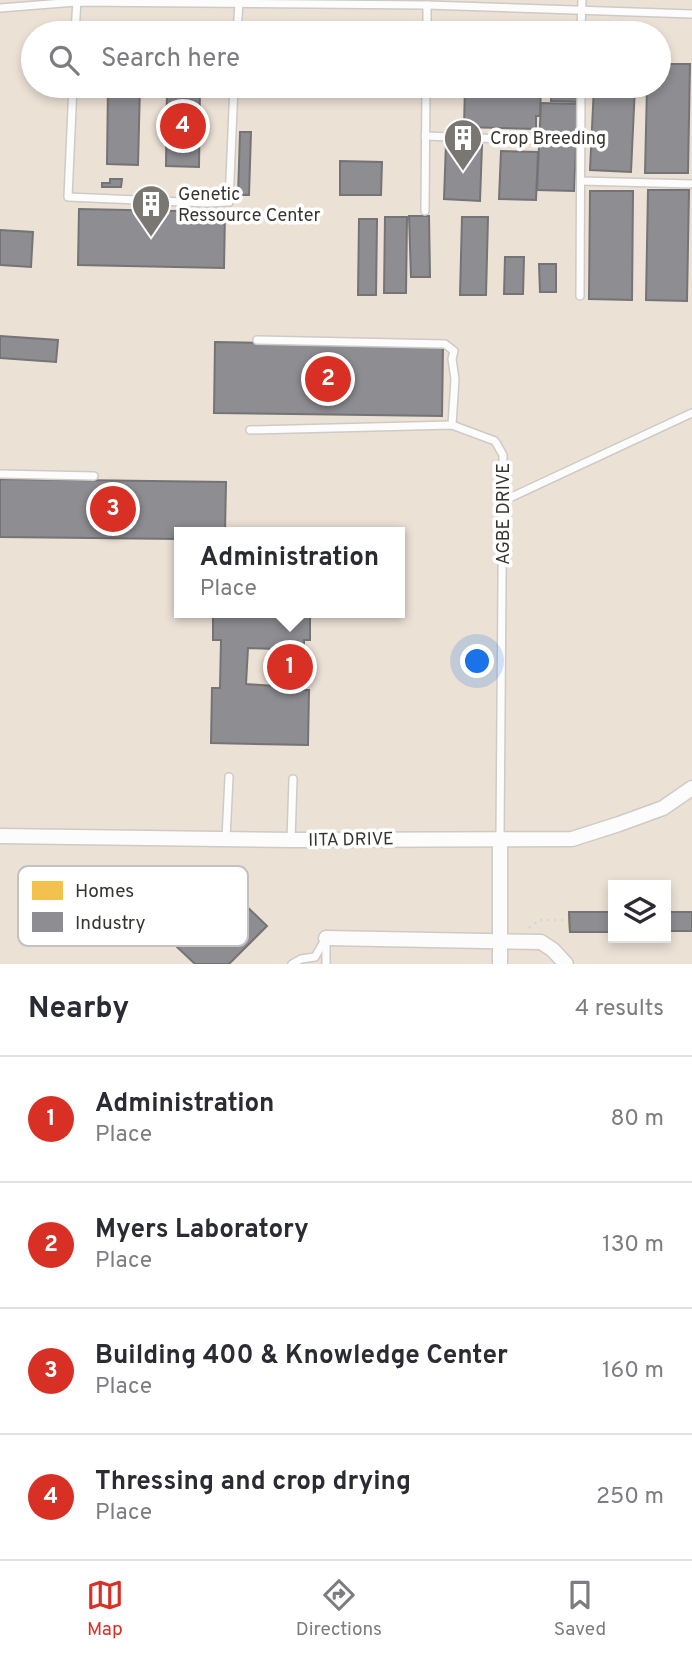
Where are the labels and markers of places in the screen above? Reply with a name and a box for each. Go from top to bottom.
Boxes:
pin: 4 [160,100,206,152]
building icon: Crop Breeding [442,117,484,172]
place label: Crop Breeding [490,128,606,151]
building icon: Genetic Ressource Center [130,183,172,238]
place label: Genetic Ressource Center [178,184,321,228]
pin: 2 [305,353,351,405]
pin: 3 [90,483,136,535]
pin: 1 [267,641,313,693]

